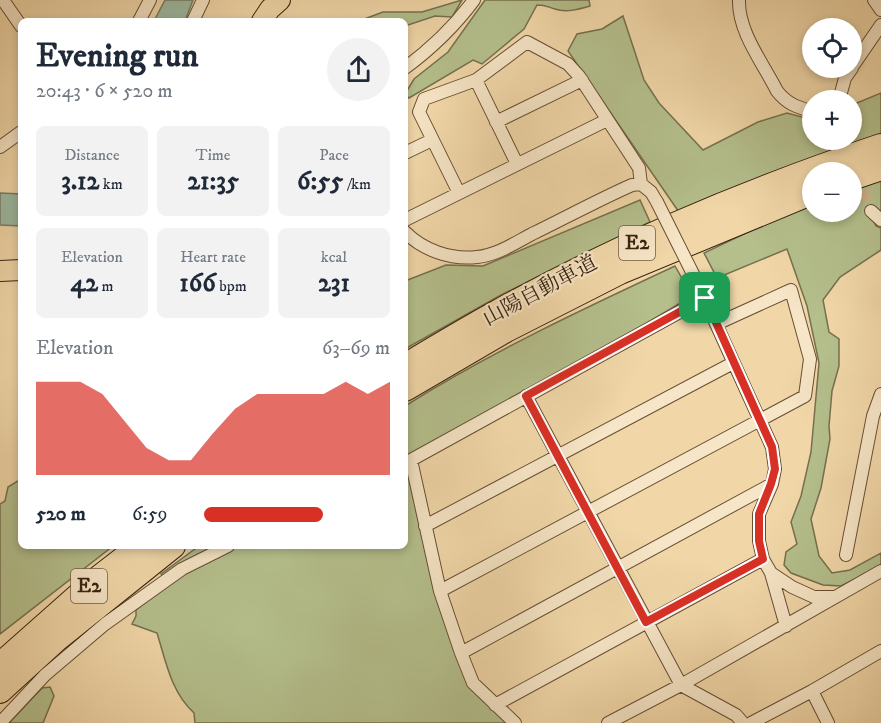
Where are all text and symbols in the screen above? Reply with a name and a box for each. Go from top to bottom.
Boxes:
map controls [802,18,862,222]
button: locate [802,18,862,78]
text: Evening run [36,36,198,77]
button: share [327,38,390,101]
text: 20:43 · 6 × 520 m [36,79,173,104]
button: + [802,90,862,150]
text: Distance [64,145,120,165]
text: Time [196,145,230,165]
text: Pace [319,145,349,165]
button: − [802,162,862,222]
text: 3.12 [61,165,99,198]
text: 21:35 [187,165,239,198]
text: 6:55 [297,165,343,198]
text: km [99,174,123,194]
text: /km [343,174,371,194]
road number: E2 [619,226,655,260]
text: Elevation [61,247,123,267]
text: Heart rate [180,247,246,267]
text: kcal [321,247,347,267]
street label: 山陽自動車道 [478,250,602,332]
text: 42 [70,267,98,300]
text: 166 [179,267,216,300]
text: 231 [318,267,350,300]
pin [679,272,730,323]
text: m [98,276,114,296]
text: bpm [216,276,247,296]
icon: arrive [688,281,721,314]
text: Elevation [36,336,113,361]
text: 63–69 m [322,336,390,361]
text: 520 m [36,502,86,527]
text: 6:59 [132,502,168,527]
road number: E2 [71,569,107,603]

